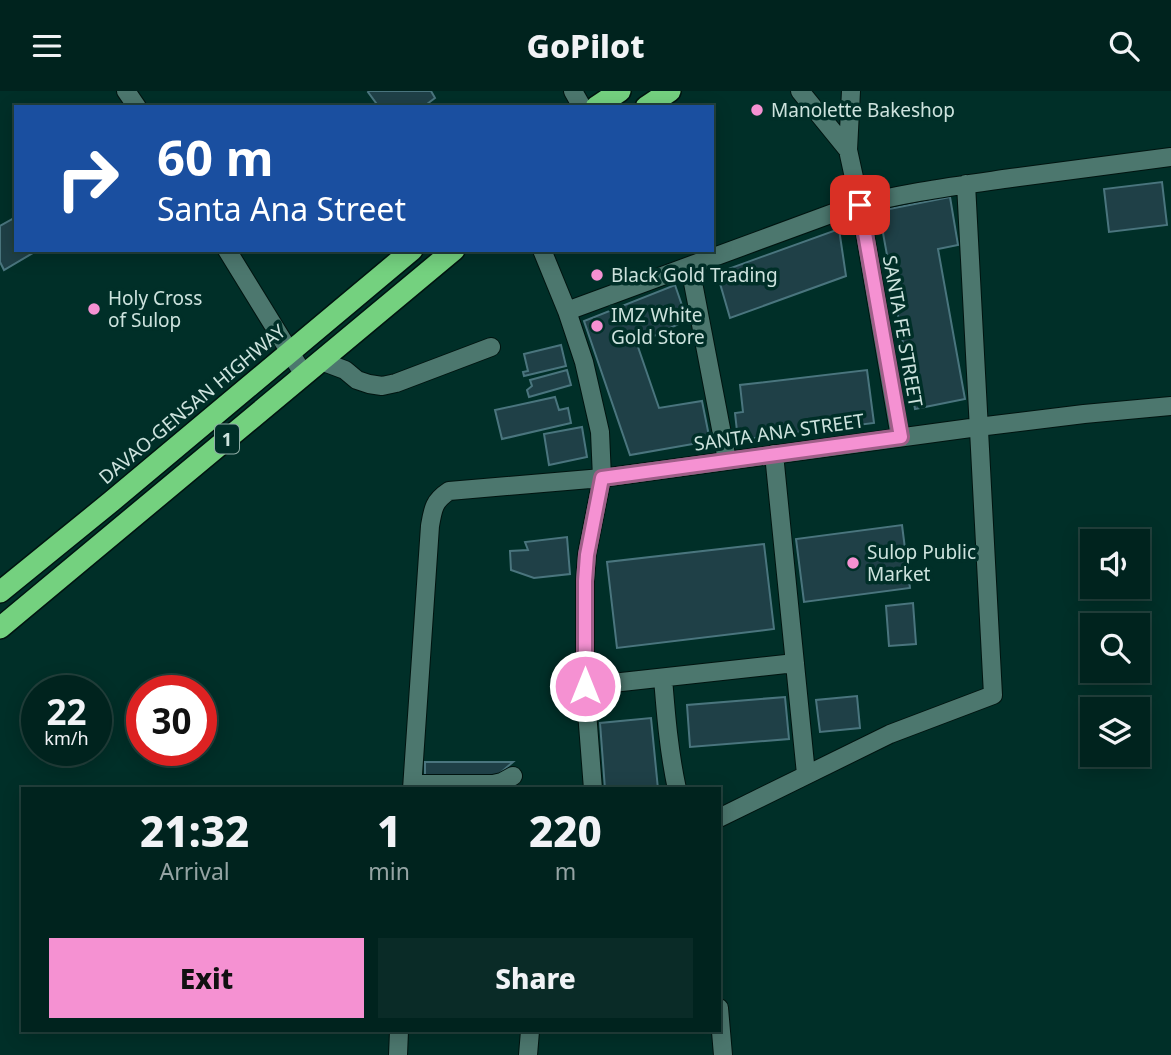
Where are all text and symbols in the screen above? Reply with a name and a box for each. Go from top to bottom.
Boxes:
text: GoPilot [527,24,644,67]
icon: menu [28,27,66,65]
icon: search [1105,27,1143,65]
place label: Manolette Bakeshop [771,97,955,123]
marker: Manolette Bakeshop [749,102,765,118]
text: 60 m [157,124,274,190]
icon: right [42,133,133,224]
pin [830,175,890,235]
icon: arrive [841,186,879,224]
text: Santa Ana Street [157,187,406,230]
street label: SANTA FE STREET [877,253,929,409]
place label: Black Gold Trading [611,262,778,288]
marker: Black Gold Trading [589,267,605,283]
place label: Holy Cross of Sulop [108,285,202,333]
marker: Holy Cross of Sulop [86,301,102,317]
place label: IMZ White Gold Store [611,302,705,350]
street label: DAVAO-GENSAN HIGHWAY [93,318,291,490]
marker: IMZ White Gold Store [589,318,605,334]
street label: SANTA ANA STREET [692,407,866,457]
road number: 1 [215,425,239,453]
map controls [1080,529,1150,767]
button: sound [1080,529,1150,599]
place label: Sulop Public Market [867,539,976,587]
marker: Sulop Public Market [845,555,861,571]
button: search [1080,613,1150,683]
position arrow [548,649,622,723]
speed limit sign: 30 [126,675,217,766]
text: 22 [46,688,87,735]
button: layers [1080,697,1150,767]
text: km/h [44,726,89,750]
text: 21:32 [140,802,249,859]
text: 1 [377,802,401,859]
text: 220 [529,802,602,859]
text: Arrival [160,855,230,887]
text: min [368,855,410,887]
text: m [555,855,576,887]
button: Exit [49,938,364,1018]
button: Share [378,938,693,1018]

